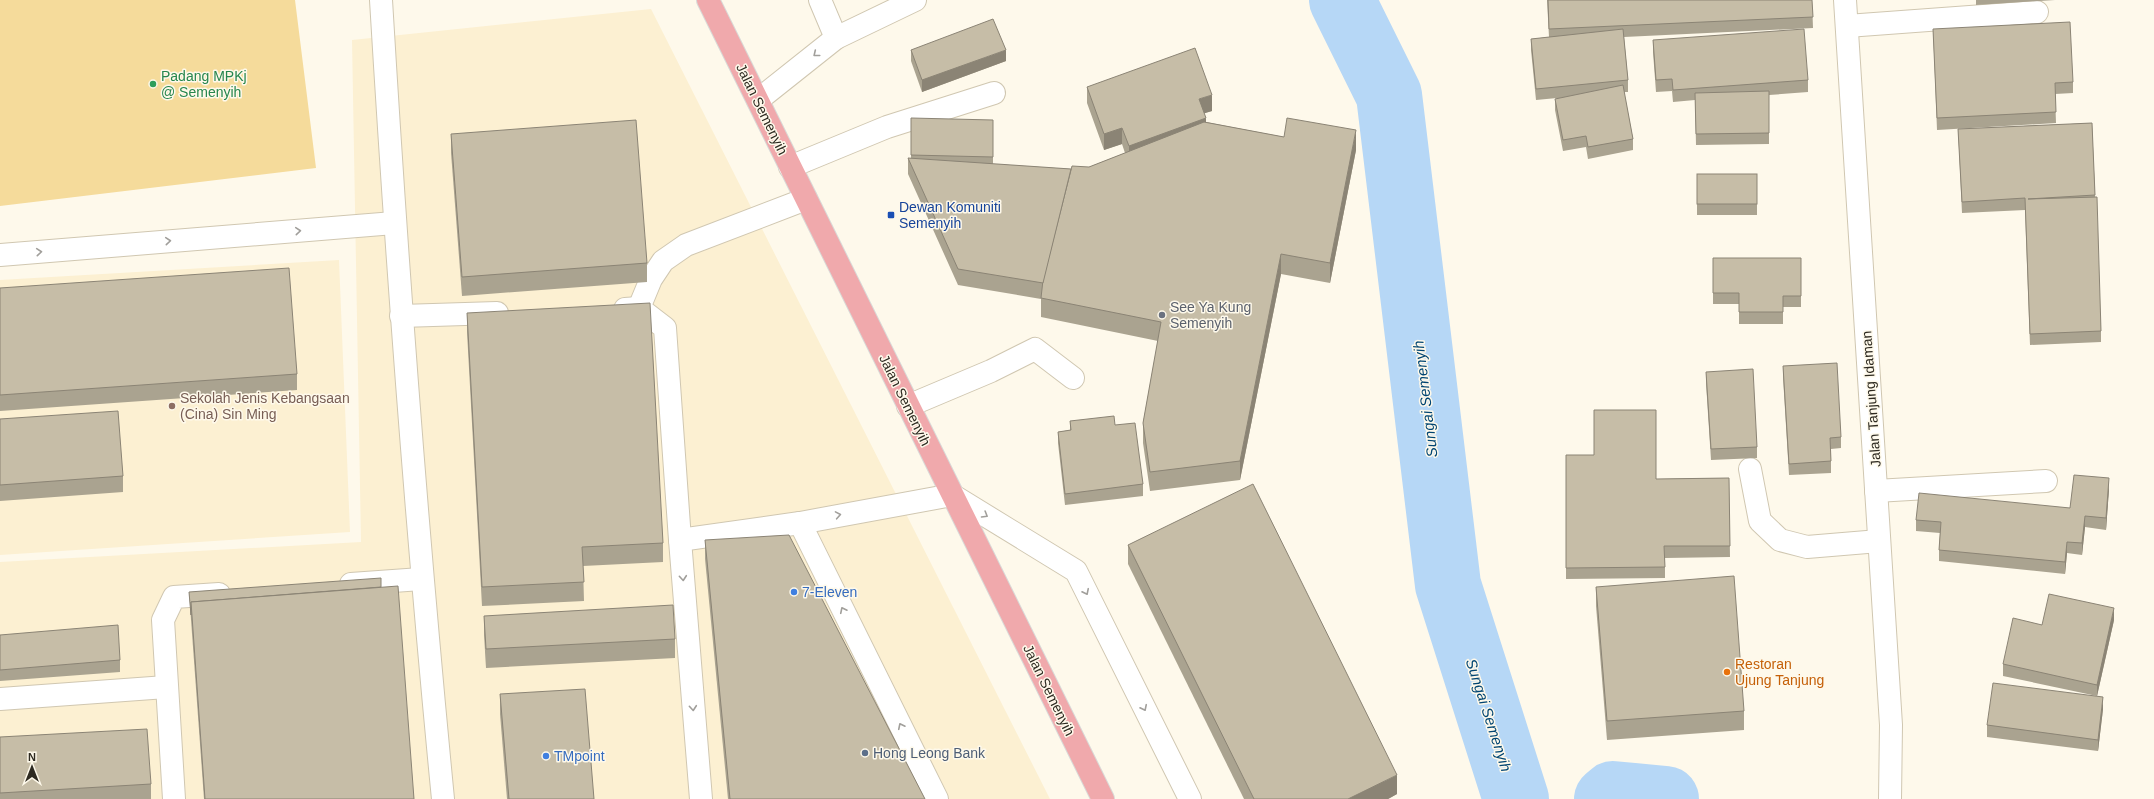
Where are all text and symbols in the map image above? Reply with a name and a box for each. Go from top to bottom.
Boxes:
one-way arrow [813,49,820,56]
street label: Jalan Semenyih [733,61,791,157]
place label: Padang MPKj @ Semenyih [161,68,247,100]
marker: Padang MPKj @ Semenyih [148,79,158,89]
place label: Dewan Komuniti Semenyih [899,199,1001,231]
marker: Dewan Komuniti Semenyih [886,210,896,220]
one-way arrow [295,226,301,235]
one-way arrow [165,237,171,246]
one-way arrow [36,247,42,256]
place label: See Ya Kung Semenyih [1170,299,1251,331]
marker: See Ya Kung Semenyih [1157,310,1167,320]
street label: Jalan Tanjung Idaman [1858,330,1884,468]
water label: Sungai Semenyih [1409,340,1441,458]
street label: Jalan Semenyih [876,352,934,448]
place label: Sekolah Jenis Kebangsaan (Cina) Sin Ming [180,390,350,422]
marker: Sekolah Jenis Kebangsaan (Cina) Sin Ming [167,401,177,411]
one-way arrow [981,510,988,518]
one-way arrow [835,512,842,520]
one-way arrow [678,575,687,581]
place label: 7-Eleven [802,584,857,600]
marker: 7-Eleven [789,587,799,597]
one-way arrow [1081,587,1089,595]
one-way arrow [840,607,848,614]
street label: Jalan Semenyih [1020,642,1078,738]
water label: Sungai Semenyih [1463,656,1515,774]
place label: Restoran Ujung Tanjung [1735,656,1824,688]
marker: Restoran Ujung Tanjung [1722,667,1732,677]
one-way arrow [1139,704,1147,711]
one-way arrow [689,705,698,711]
one-way arrow [898,723,906,731]
place label: Hong Leong Bank [873,745,986,761]
north arrow [12,747,52,787]
place label: TMpoint [554,748,605,764]
marker: Hong Leong Bank [860,748,870,758]
text: N [28,751,36,763]
marker: TMpoint [541,751,551,761]

